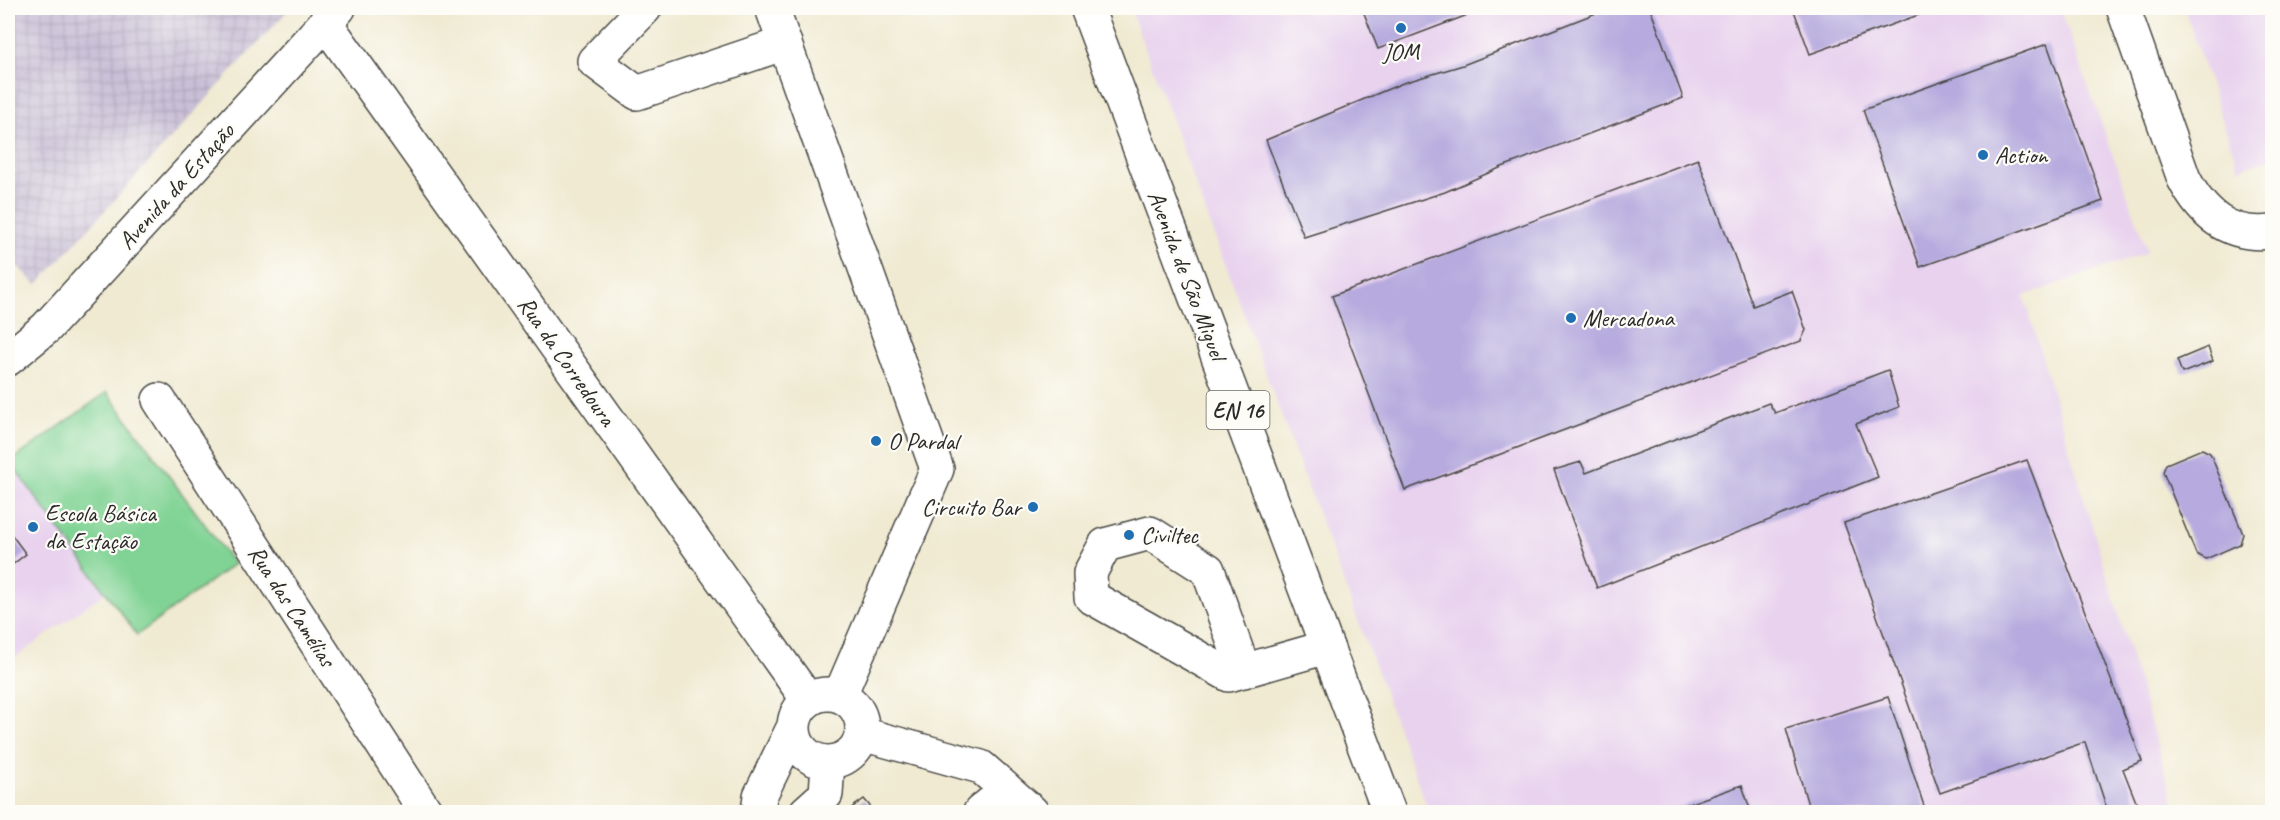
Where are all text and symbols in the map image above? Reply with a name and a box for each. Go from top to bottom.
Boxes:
marker: JOM [1394,21,1408,35]
place label: JOM [1382,37,1421,67]
street label: Avenida da Estação [111,115,242,255]
place label: Action [1995,140,2048,170]
marker: Action [1976,148,1990,162]
street label: Avenida de São Miguel [1141,186,1234,367]
street label: Rua da Corredoura [511,290,624,433]
place label: Mercadona [1583,303,1675,333]
marker: Mercadona [1564,311,1578,325]
road number: EN 16 [1206,391,1270,429]
place label: O Pardal [888,426,962,456]
marker: O Pardal [869,434,883,448]
place label: Circuito Bar [922,492,1023,522]
place label: Escola Básica da Estação [45,498,157,556]
marker: Circuito Bar [1026,500,1040,514]
marker: Escola Básica da Estação [26,520,40,534]
place label: Civiltec [1141,520,1199,550]
marker: Civiltec [1122,528,1136,542]
street label: Rua das Camélias [242,539,343,674]

